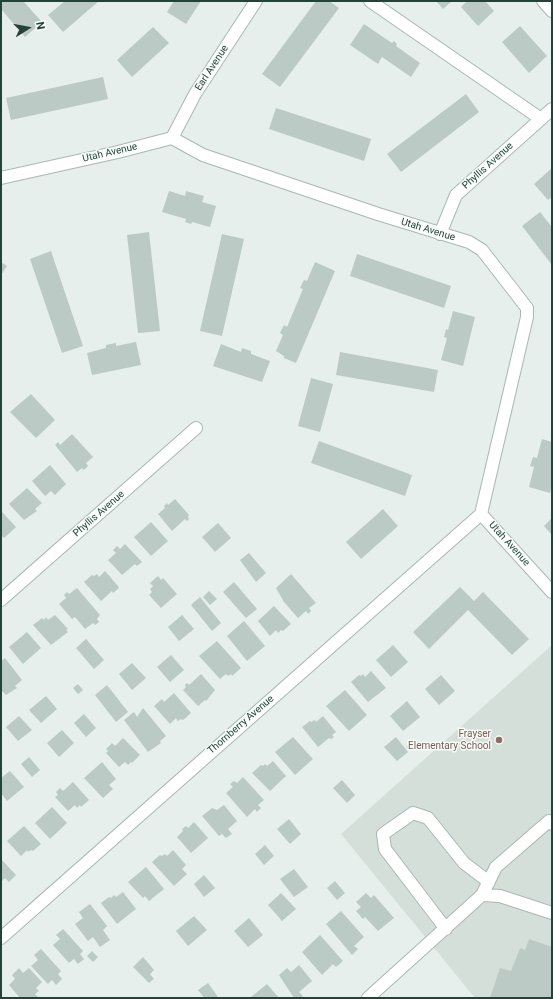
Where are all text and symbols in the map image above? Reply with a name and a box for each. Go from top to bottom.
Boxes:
north arrow [8,8,48,48]
text: N [33,21,47,31]
street label: Earl Avenue [193,43,231,93]
street label: Phyllis Avenue [460,140,516,192]
street label: Utah Avenue [81,141,139,165]
street label: Utah Avenue [400,216,456,244]
street label: Phyllis Avenue [71,488,127,540]
street label: Utah Avenue [486,519,532,569]
street label: Thornberry Avenue [205,693,277,757]
place label: Frayser Elementary School [408,728,491,752]
marker: Frayser Elementary School [494,735,504,745]

